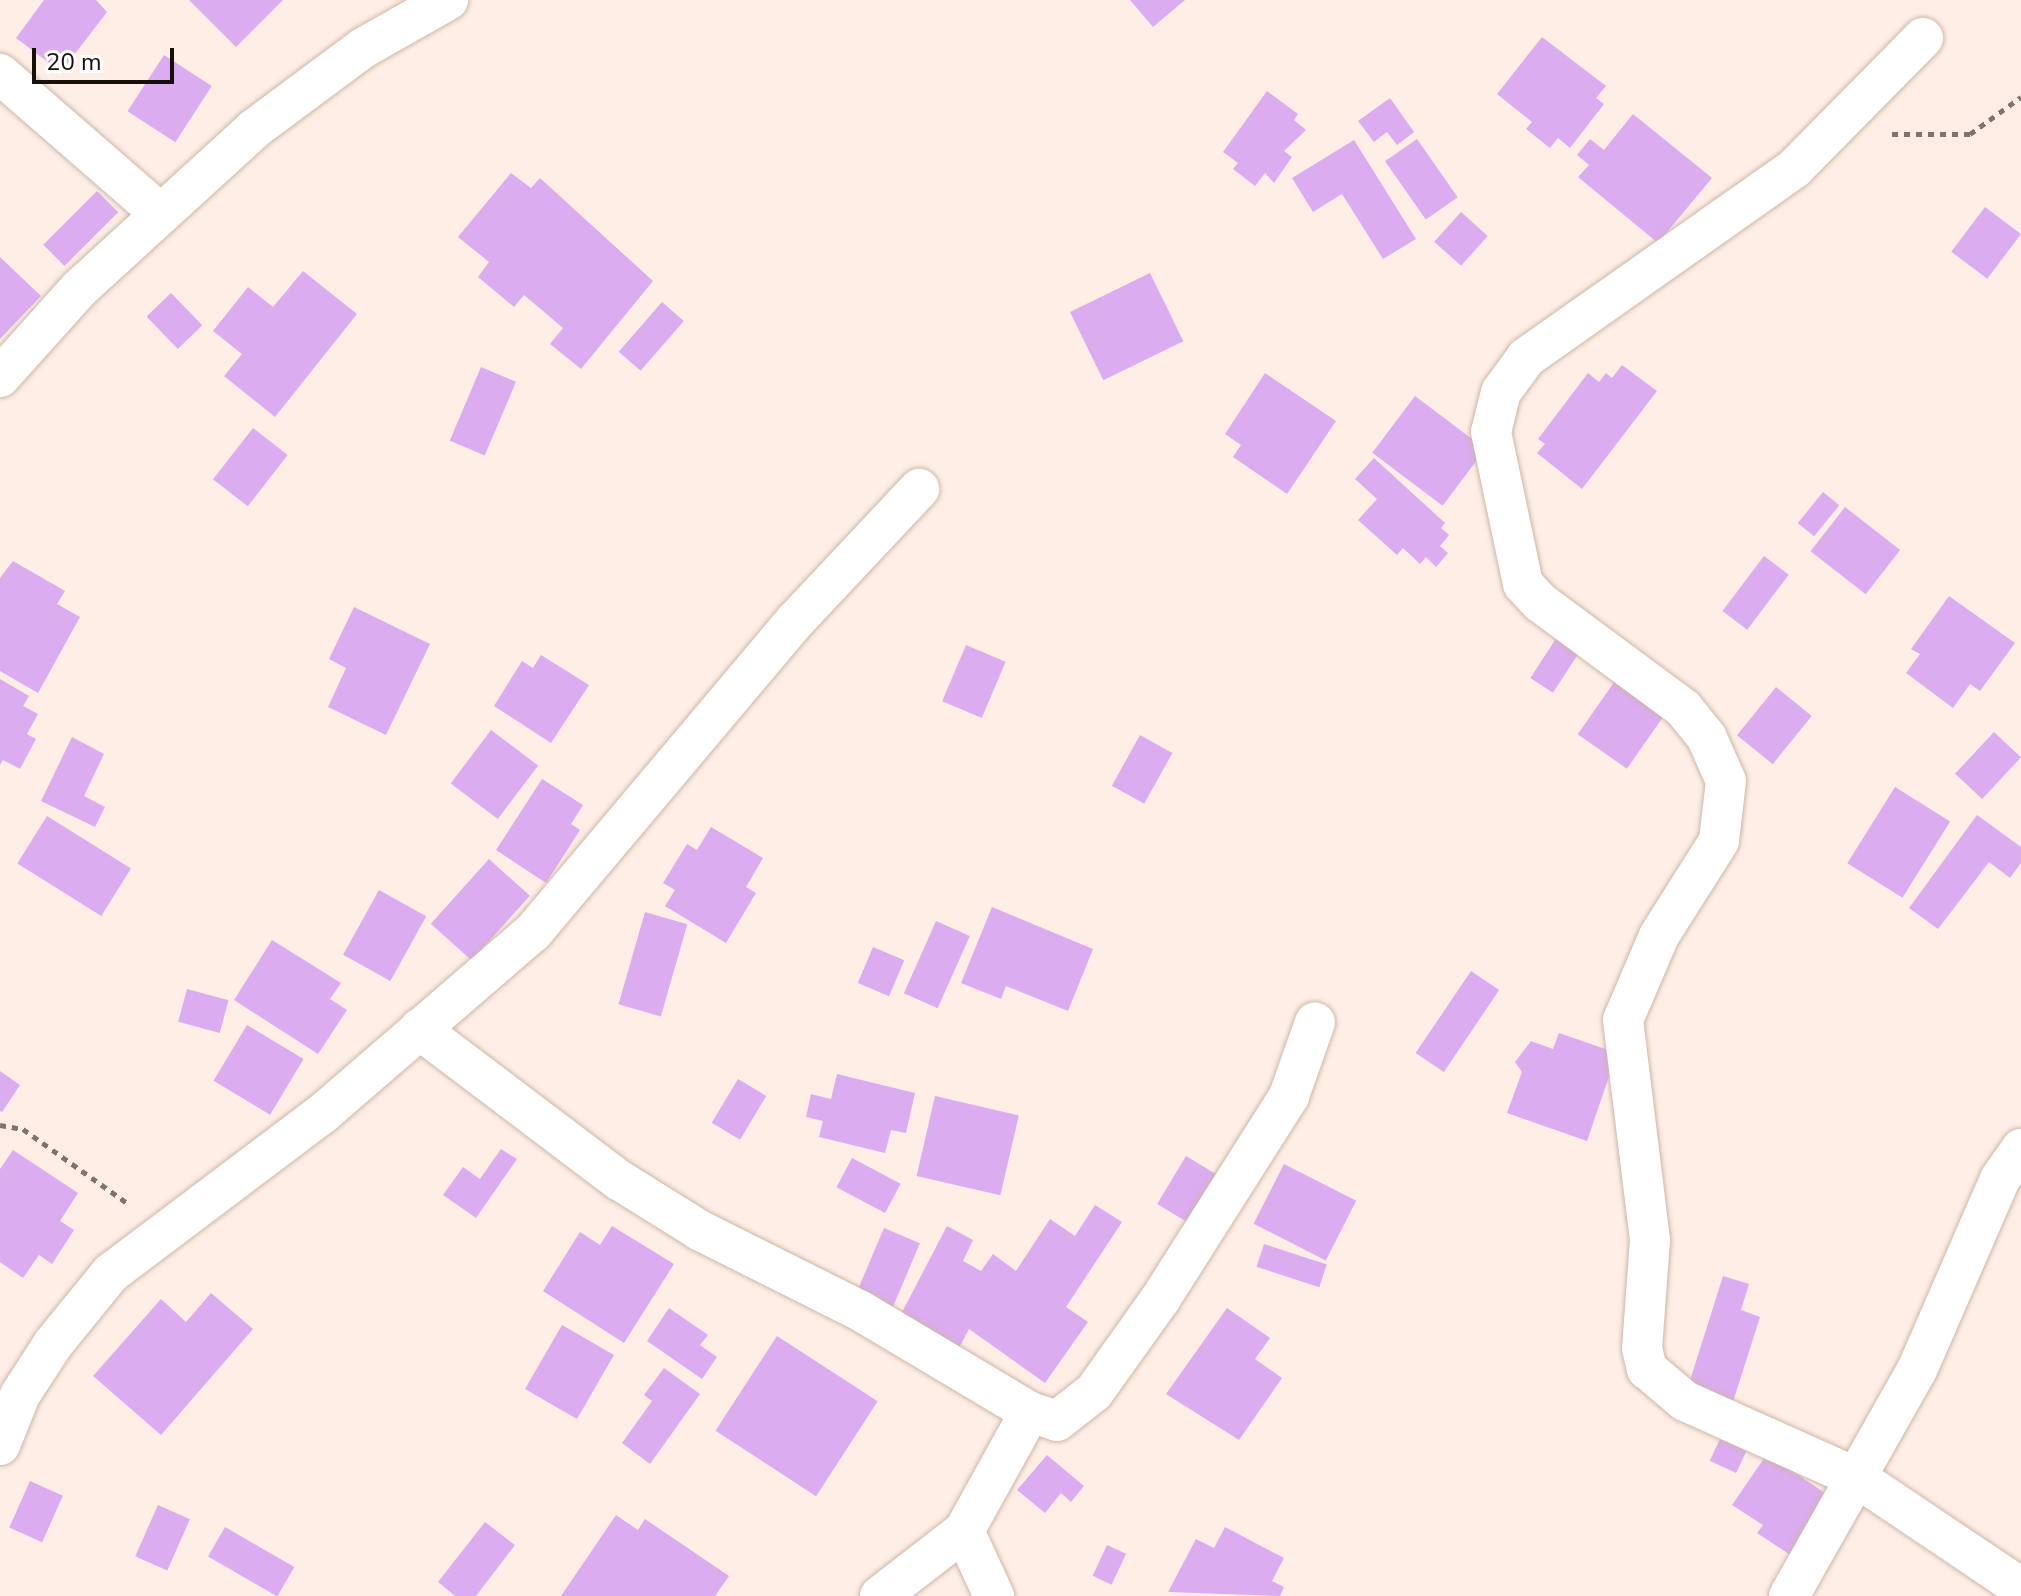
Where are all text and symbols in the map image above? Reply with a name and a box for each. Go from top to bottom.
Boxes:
scale bar [36,32,178,82]
text: 20 m [46,46,102,78]

